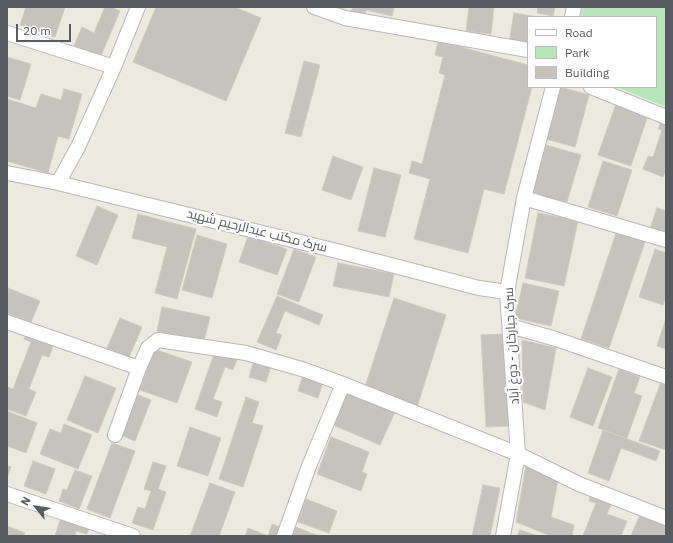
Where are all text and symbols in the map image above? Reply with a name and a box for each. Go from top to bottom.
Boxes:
scale bar [18,16,73,42]
legend [527,16,657,88]
text: 20 m [23,23,51,38]
text: Road [565,25,593,40]
text: Park [565,45,589,60]
text: Building [565,65,609,80]
street label: سرک مکتب عبدالرحیم شهید [185,206,329,256]
street label: سرک جبارخان - دوغ آباد [501,287,523,405]
north arrow [16,487,56,527]
text: N [18,494,34,508]

